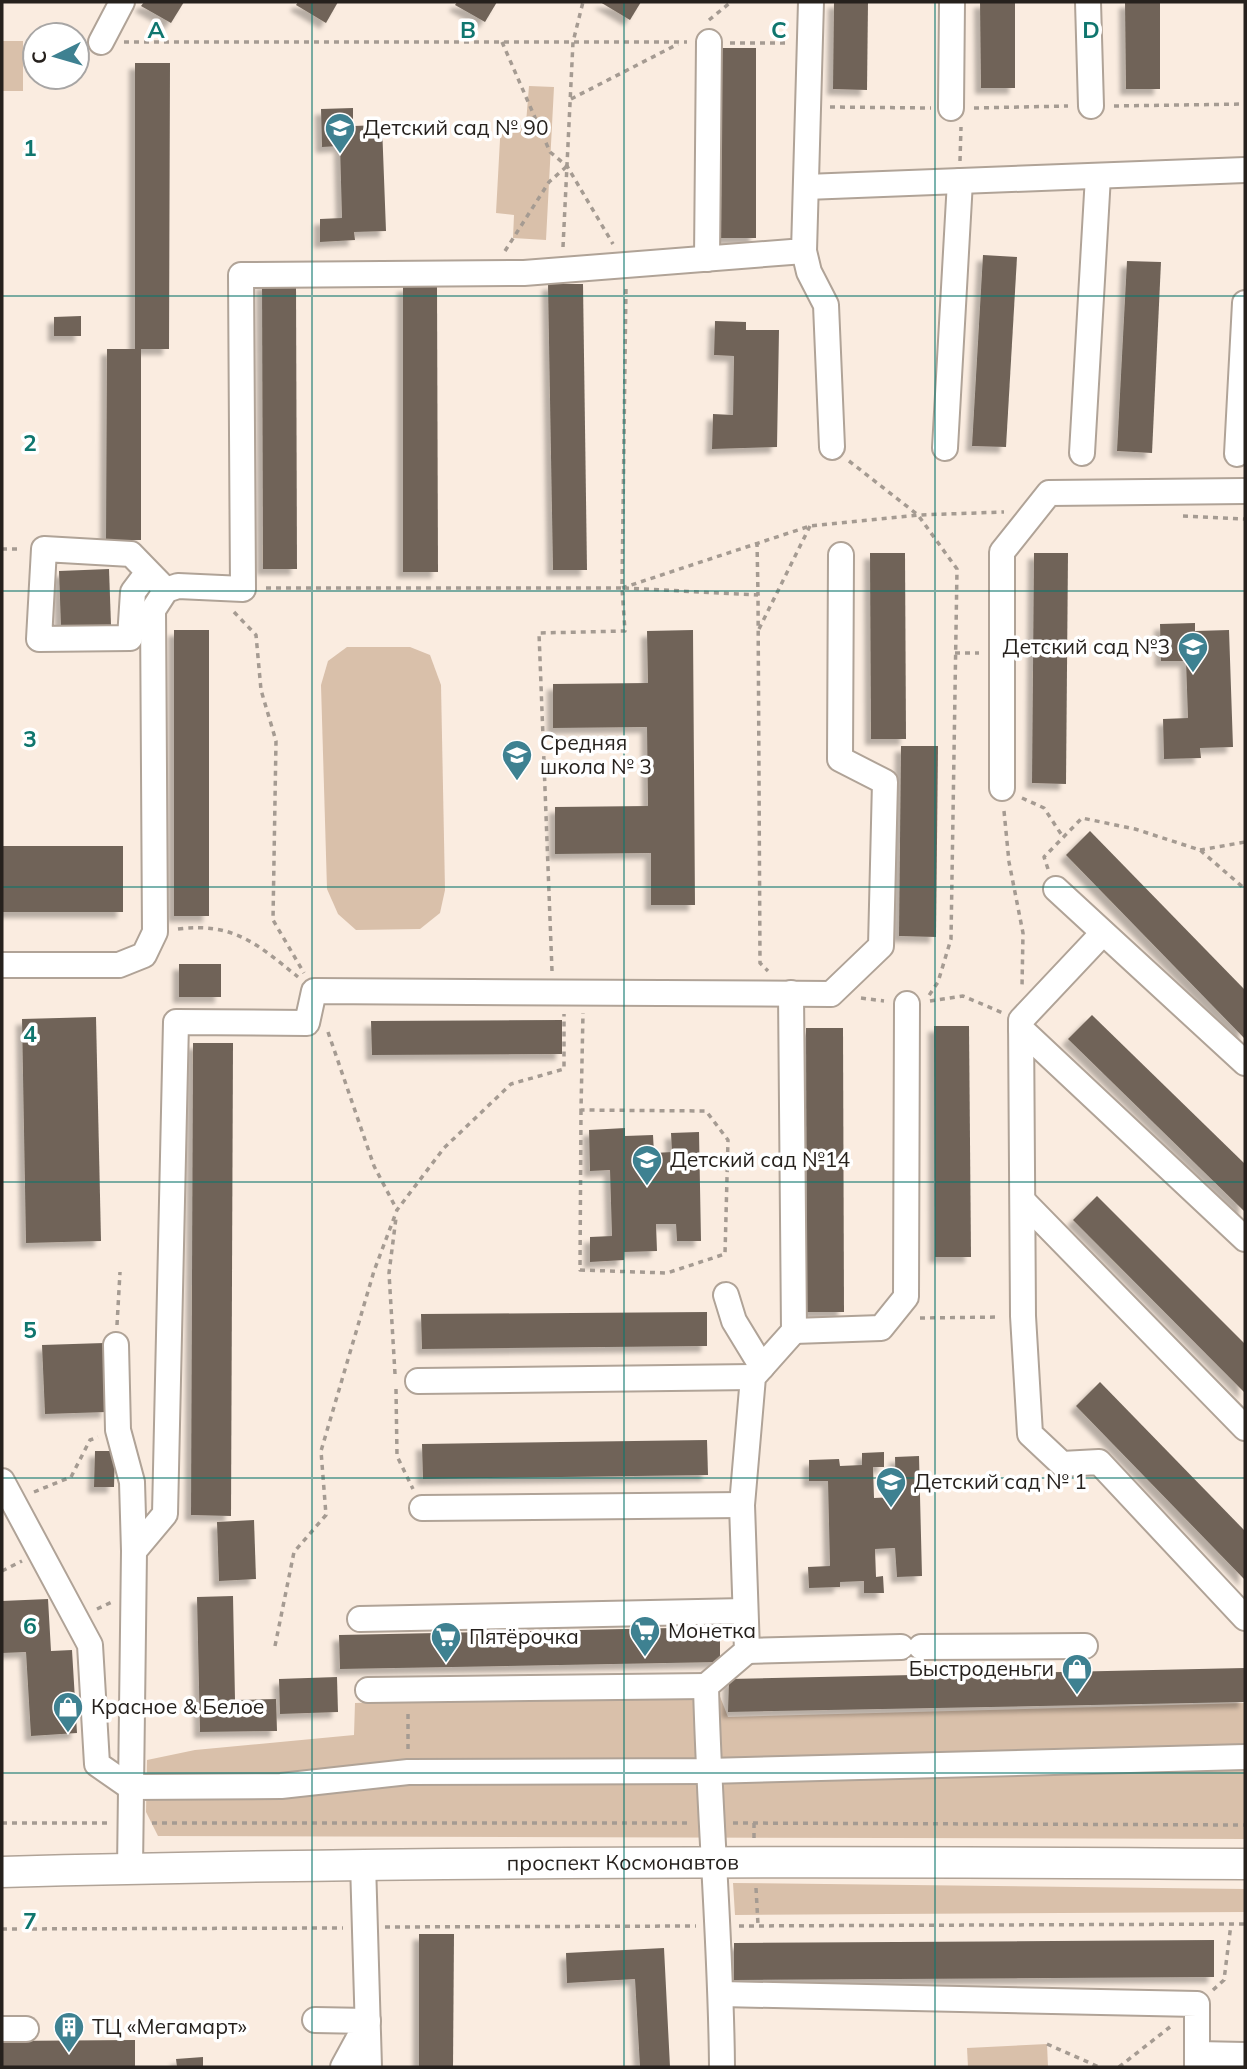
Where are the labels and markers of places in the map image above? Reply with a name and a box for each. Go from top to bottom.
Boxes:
school or university icon: Детский сад № 90 [323,111,357,155]
place label: Детский сад № 90 [363,114,549,140]
school or university icon: Детский сад №3 [1176,630,1210,674]
place label: Детский сад №3 [1003,633,1170,659]
place label: Средняя школа № 3 [540,729,652,779]
school or university icon: Средняя школа № 3 [500,738,534,782]
school or university icon: Детский сад №14 [630,1143,664,1187]
place label: Детский сад №14 [670,1146,850,1172]
school or university icon: Детский сад № 1 [874,1465,908,1509]
place label: Детский сад № 1 [914,1468,1087,1494]
supermarket icon: Монетка [628,1614,662,1658]
place label: Монетка [668,1617,756,1643]
supermarket icon: Пятёрочка [429,1620,463,1664]
place label: Пятёрочка [469,1623,579,1649]
shop icon: Быстроденьги [1060,1652,1094,1696]
place label: Быстроденьги [909,1655,1054,1681]
shop icon: Красное & Белое [51,1690,85,1734]
place label: Красное & Белое [91,1693,264,1719]
building icon: ТЦ «Мегамарт» [52,2010,86,2054]
place label: ТЦ «Мегамарт» [92,2013,247,2039]

